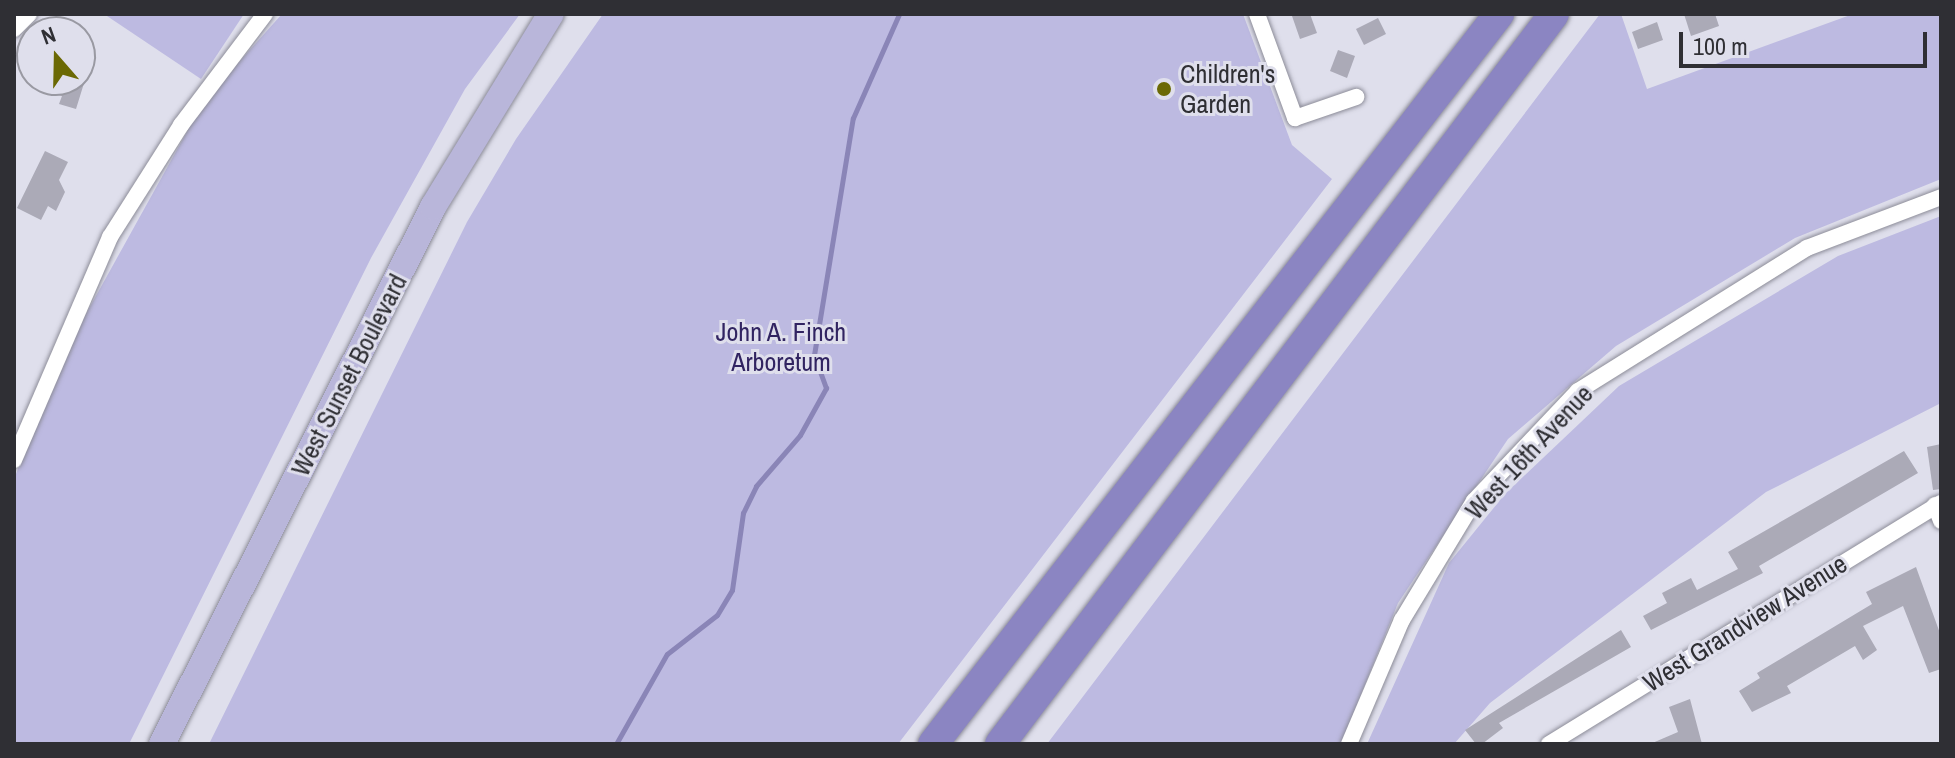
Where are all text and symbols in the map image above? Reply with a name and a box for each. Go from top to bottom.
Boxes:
north arrow [16,16,96,96]
scale bar [1683,16,1931,66]
text: N [37,19,60,52]
text: 100 m [1693,30,1748,62]
place label: Children's Garden [1180,58,1275,120]
marker: Children's Garden [1155,80,1173,98]
street label: West Sunset Boulevard [285,269,413,481]
park label: John A. Finch Arboretum [715,316,847,378]
street label: West 16th Avenue [1458,378,1600,526]
street label: West Grandview Avenue [1637,547,1853,699]

